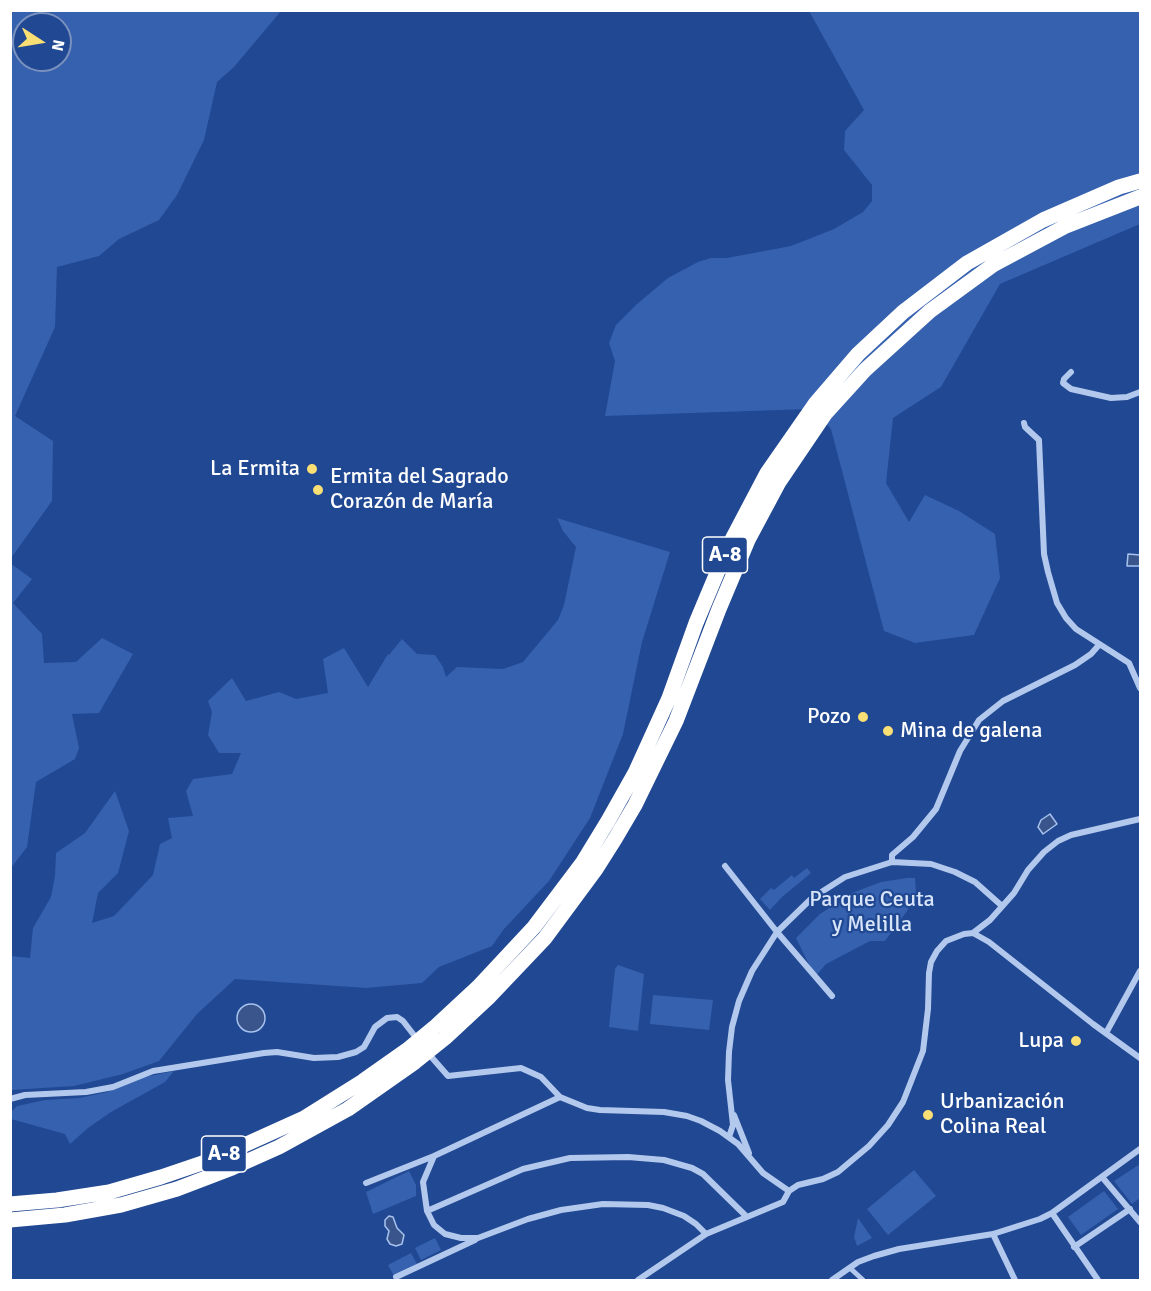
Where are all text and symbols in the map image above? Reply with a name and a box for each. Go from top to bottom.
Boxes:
north arrow [12,12,72,72]
text: N [47,38,69,53]
place label: La Ermita [210,456,300,482]
marker: La Ermita [305,462,319,476]
place label: Ermita del Sagrado Corazón de María [330,464,509,516]
marker: Ermita del Sagrado Corazón de María [311,483,325,497]
road number: A-8 [702,537,748,573]
place label: Pozo [807,704,851,730]
marker: Pozo [856,710,870,724]
place label: Mina de galena [900,718,1042,744]
marker: Mina de galena [881,724,895,738]
park label: Parque Ceuta y Melilla [809,887,935,938]
place label: Lupa [1018,1028,1064,1054]
marker: Lupa [1069,1034,1083,1048]
place label: Urbanización Colina Real [940,1089,1064,1140]
marker: Urbanización Colina Real [921,1108,935,1122]
road number: A-8 [202,1136,246,1172]

